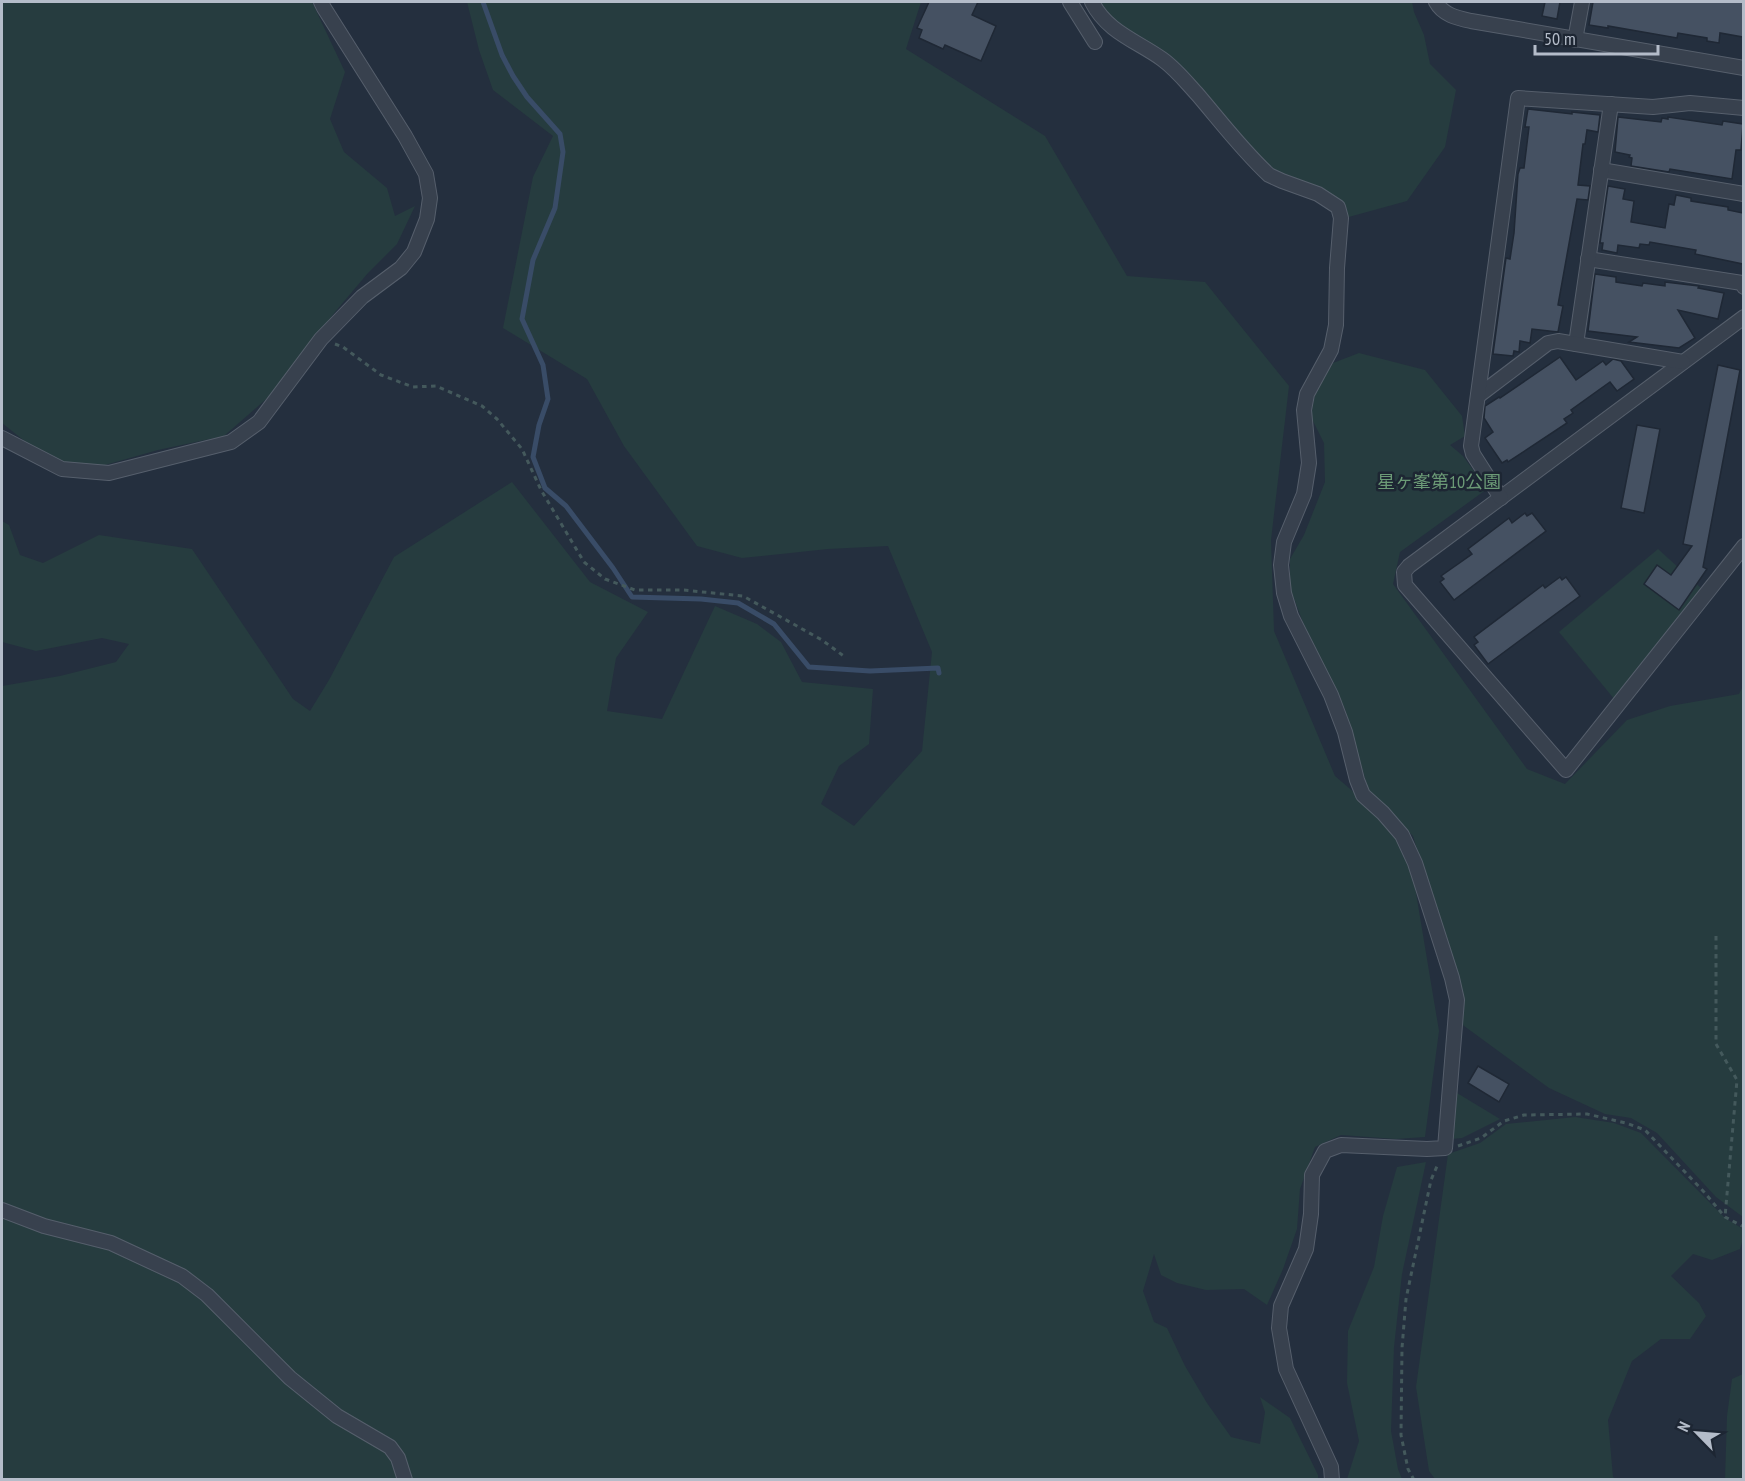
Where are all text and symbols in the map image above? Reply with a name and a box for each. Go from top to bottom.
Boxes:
scale bar [1535,18,1658,56]
text: 50 m [1544,27,1576,50]
park label: 星ヶ峯第10公園 [1377,470,1501,493]
north arrow [1667,1403,1727,1463]
text: N [1673,1419,1694,1435]

